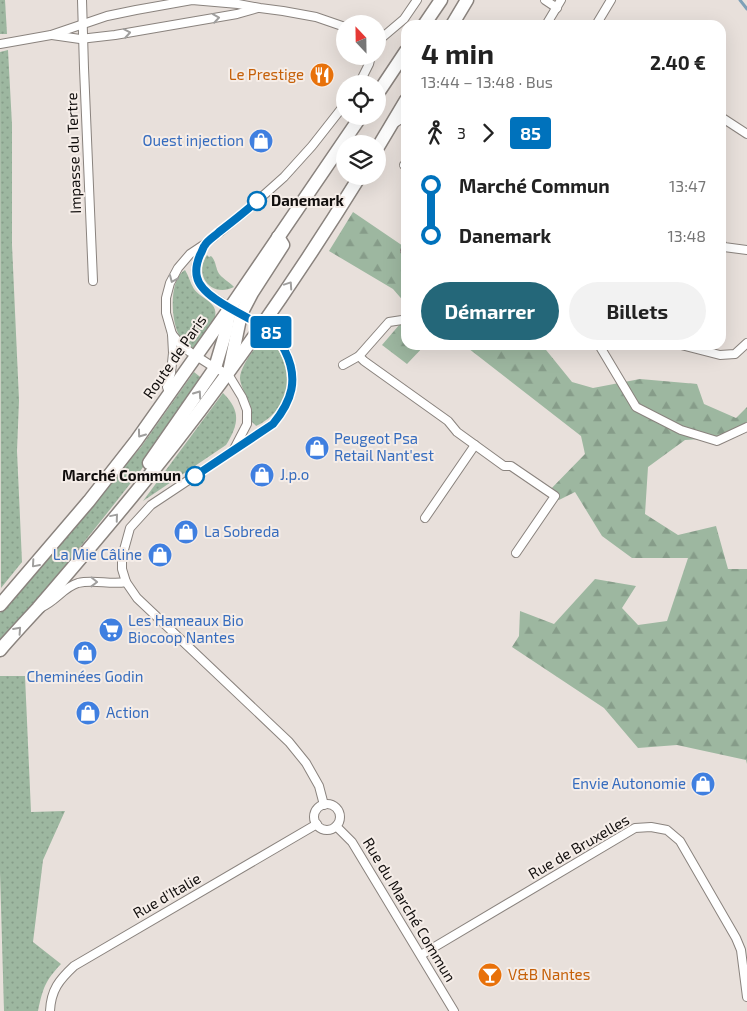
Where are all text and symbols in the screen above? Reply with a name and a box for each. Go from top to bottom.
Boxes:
one-way arrow [211,13,220,23]
north arrow [336,15,386,65]
map controls [336,15,386,185]
one-way arrow [123,28,132,38]
text: 4 min [421,36,494,70]
text: 2.40 € [650,51,706,74]
restaurant icon: Le Prestige [309,62,335,88]
place label: Le Prestige [229,65,304,83]
text: 13:44 – 13:48 · Bus [421,72,553,91]
button: locate [336,75,386,125]
street label: Impasse du Tertre [62,92,84,214]
icon: walk [421,119,449,147]
icon: forward [474,119,502,147]
text: 85 [520,122,541,144]
text: 3 [457,123,466,142]
shop icon: Ouest injection [248,128,274,154]
place label: Ouest injection [142,131,244,150]
button: layers [336,135,386,185]
text: Marché Commun [459,174,610,197]
text: 13:47 [669,176,706,195]
marker: Danemark [247,191,267,211]
place label: Danemark [271,191,344,209]
text: Danemark [459,224,551,247]
text: 13:48 [667,226,706,245]
one-way arrow [168,274,179,283]
one-way arrow [283,282,292,291]
button: Démarrer [421,282,559,340]
button: Billets [569,282,706,340]
street label: Route de Paris [139,311,210,402]
line badge: 85 [248,316,294,348]
text: 85 [260,321,282,343]
one-way arrow [192,390,201,400]
one-way arrow [138,428,147,438]
place label: Peugeot Psa Retail Nant'est [334,429,434,464]
shop icon: Peugeot Psa Retail Nant'est [304,435,330,461]
shop icon: J.p.o [249,462,275,488]
place label: J.p.o [280,465,309,483]
place label: Marché Commun [62,466,181,484]
marker: Marché Commun [185,466,205,486]
one-way arrow [110,513,119,522]
shop icon: La Sobreda [173,519,199,545]
place label: La Sobreda [204,522,279,540]
shop icon: La Mie Câline [147,542,173,568]
place label: La Mie Câline [53,545,142,563]
one-way arrow [31,559,40,568]
one-way arrow [90,577,98,587]
place label: Les Hameaux Bio Biocoop Nantes [128,611,244,646]
supermarket icon: Les Hameaux Bio Biocoop Nantes [98,617,124,643]
one-way arrow [12,626,21,635]
shop icon: Cheminées Godin [72,640,98,666]
place label: Cheminées Godin [27,667,143,685]
shop icon: Action [75,700,101,726]
place label: Action [106,703,149,721]
shop icon: Envie Autonomie [690,771,716,797]
place label: Envie Autonomie [572,774,686,792]
street label: Rue de Bruxelles [525,810,632,882]
street label: Rue du Marché Commun [360,834,460,985]
street label: Rue d'Italie [129,869,204,922]
bar icon: V&B Nantes [477,962,503,988]
place label: V&B Nantes [508,965,590,983]

